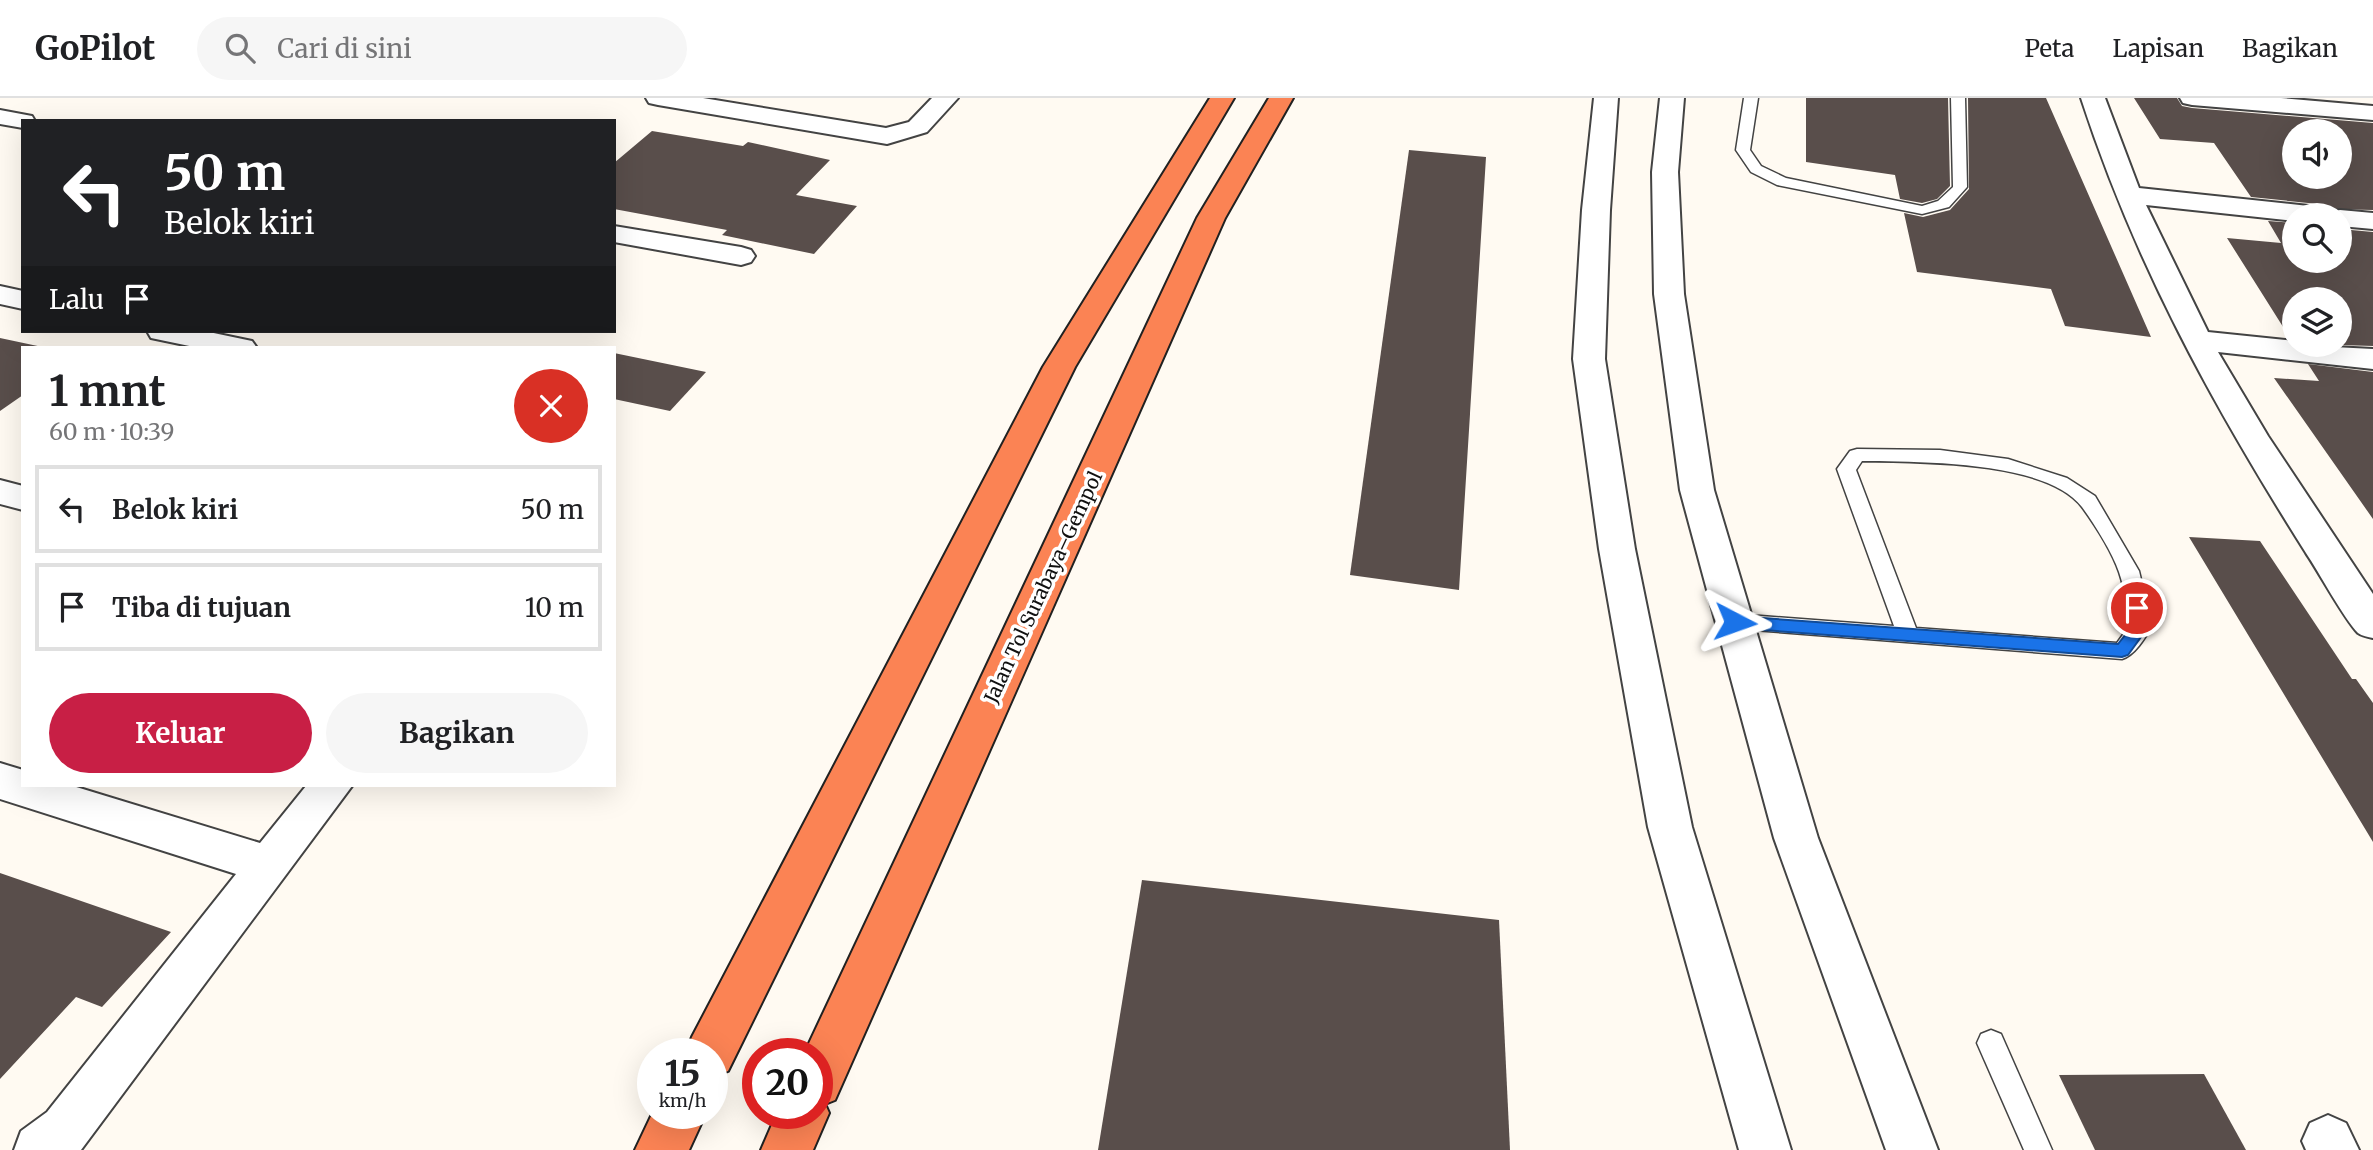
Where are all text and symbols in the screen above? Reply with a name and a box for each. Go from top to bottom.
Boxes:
search box [197,17,687,80]
text: GoPilot [35,28,155,69]
icon: search [221,29,259,67]
text: Cari di sini [277,32,412,65]
text: Peta [2024,33,2074,64]
text: Lapisan [2112,33,2204,64]
text: Bagikan [2242,33,2338,64]
map controls [2282,119,2352,357]
button: sound [2282,119,2352,189]
text: 50 m [164,142,285,203]
icon: left [49,147,140,238]
text: Belok kiri [164,203,315,243]
button: search [2282,203,2352,273]
icon: arrive [118,280,156,318]
text: Lalu [49,283,104,316]
button: layers [2282,287,2352,357]
text: 1 mnt [49,365,166,417]
button: close [514,369,588,443]
text: 60 m · 10:39 [49,417,175,446]
street label: Jalan Tol Surabaya–Gempol [978,467,1107,707]
icon: left [53,490,91,528]
text: Belok kiri [112,493,238,526]
text: 50 m [520,493,584,526]
pin [2107,578,2167,638]
position arrow [1698,585,1772,659]
icon: arrive [53,588,91,626]
icon: arrive [2118,589,2156,627]
text: Tiba di tujuan [112,591,291,624]
text: 10 m [525,591,584,624]
button: Keluar [49,693,312,773]
button: Bagikan [326,693,588,773]
speed limit sign: 20 [742,1038,833,1129]
text: 15 [665,1052,700,1096]
text: km/h [659,1089,706,1112]

